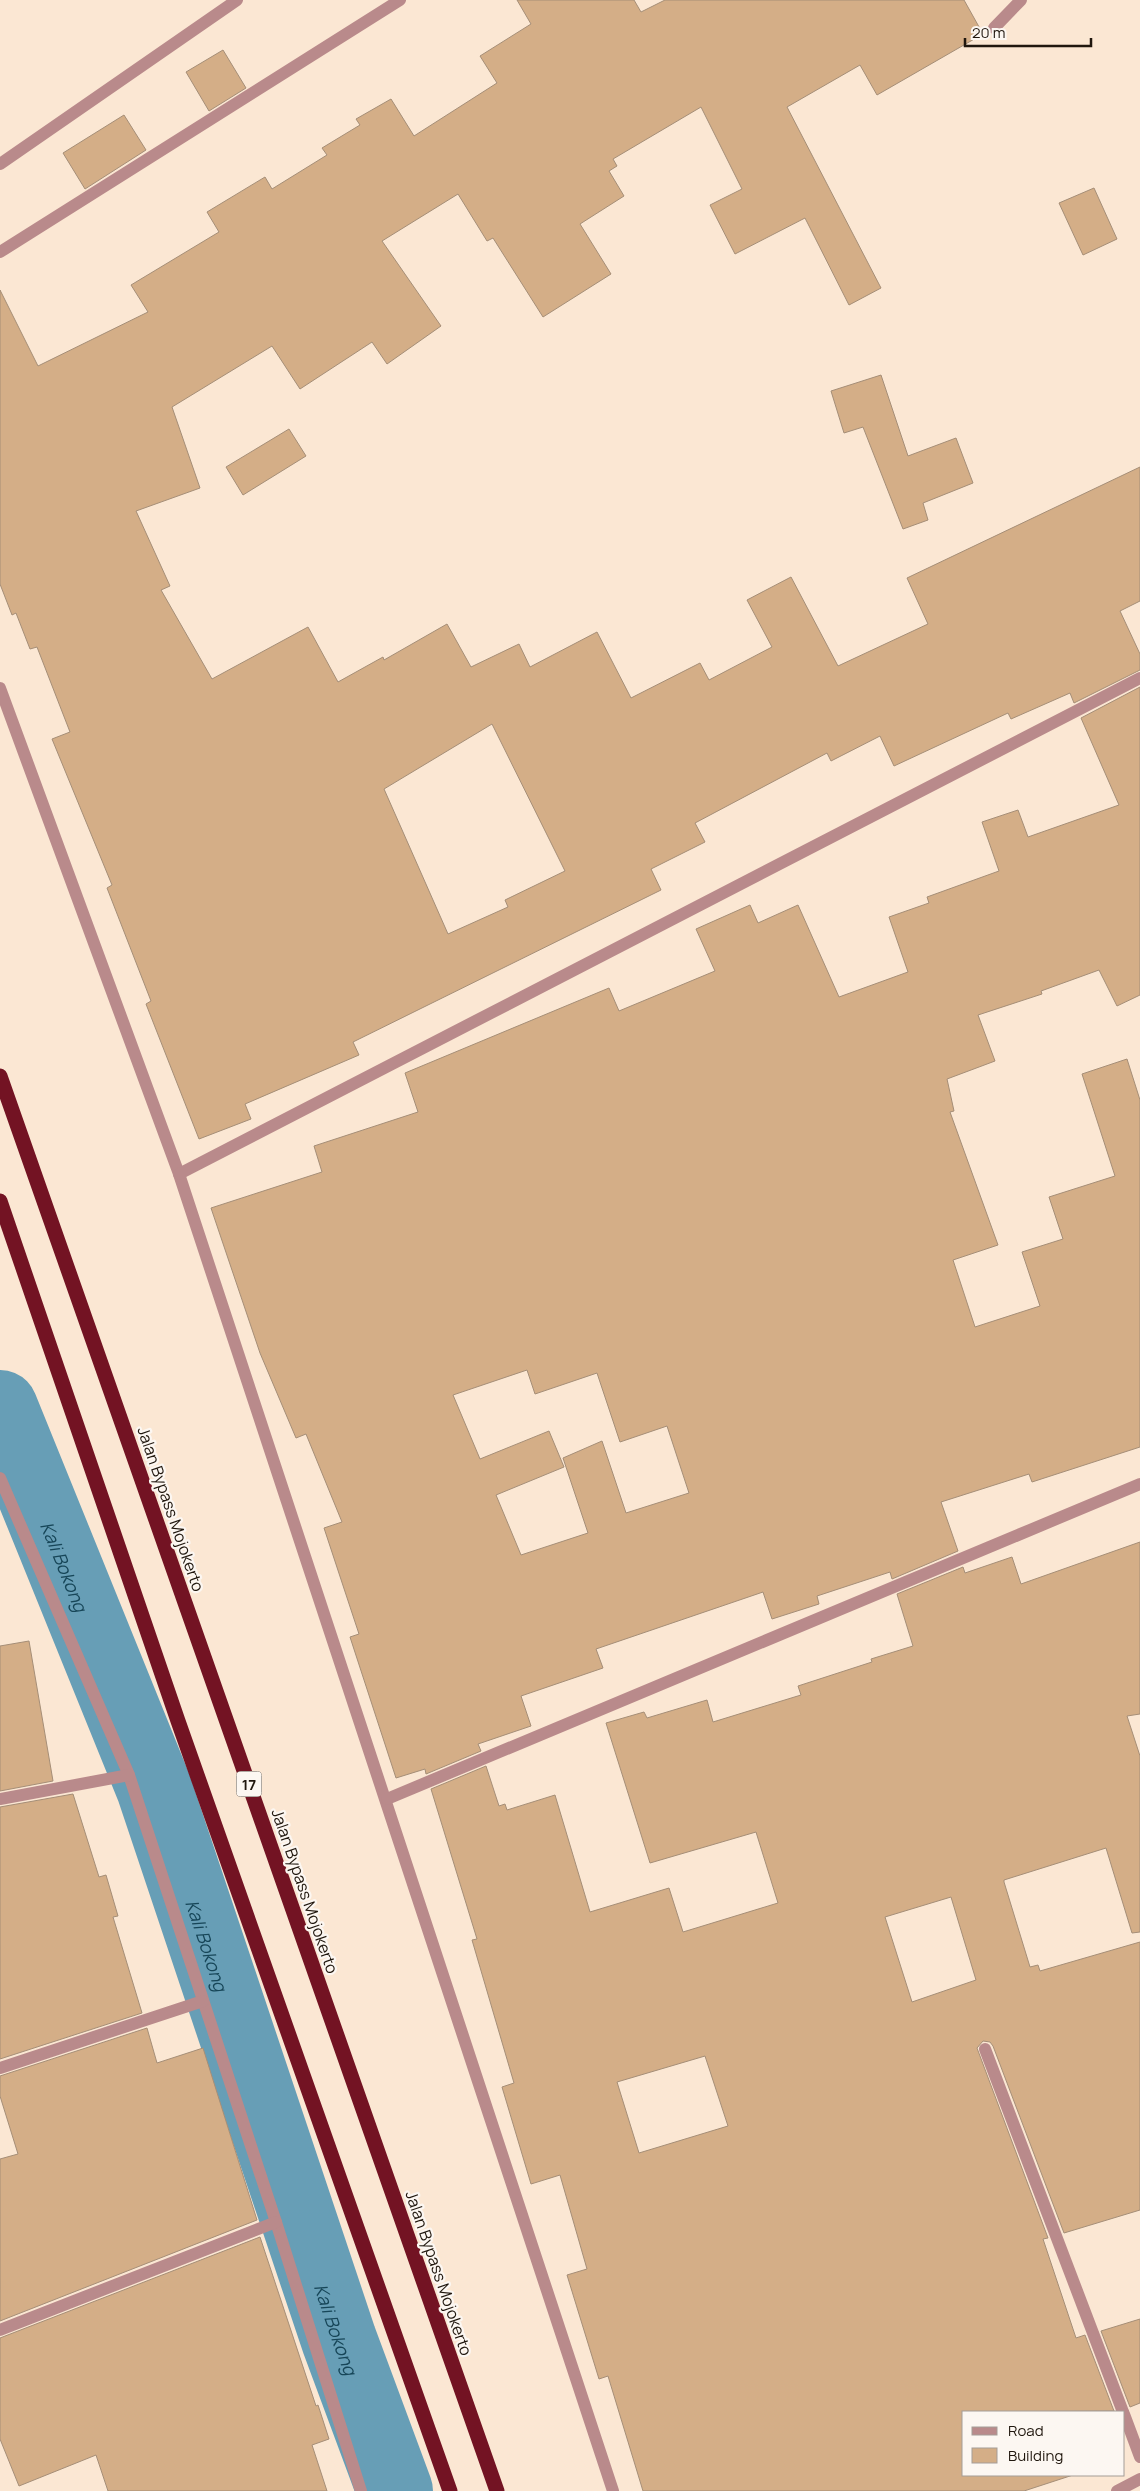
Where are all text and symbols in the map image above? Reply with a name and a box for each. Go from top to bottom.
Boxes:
scale bar [965,15,1091,47]
text: 20 m [972,22,1005,43]
street label: Jalan Bypass Mojokerto [132,1424,210,1594]
water label: Kali Bokong [35,1518,94,1616]
road number: 17 [236,1772,262,1796]
street label: Jalan Bypass Mojokerto [266,1806,344,1976]
water label: Kali Bokong [180,1896,234,1996]
street label: Jalan Bypass Mojokerto [400,2188,478,2358]
water label: Kali Bokong [309,2280,363,2380]
legend [962,2411,1125,2476]
text: Road [1008,2420,1044,2441]
text: Building [1008,2445,1063,2466]

